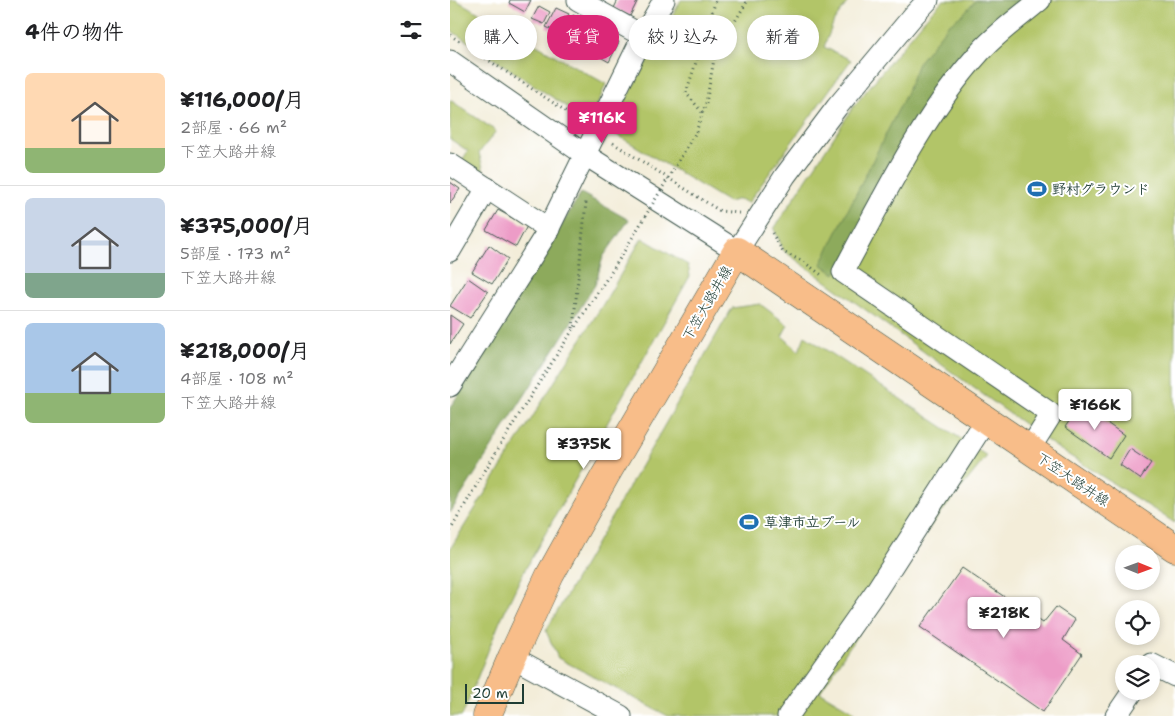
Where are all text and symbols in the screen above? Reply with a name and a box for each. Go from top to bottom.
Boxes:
chip: 購入 [465,15,537,60]
chip: 賃貸 [547,15,619,60]
chip: 絞り込み [629,15,737,60]
chip: 新着 [747,15,819,60]
icon: filters [397,16,425,44]
text: 4件の物件 [25,18,124,46]
text: ¥116,000/月 [180,86,305,114]
icon: home [65,93,125,153]
pin: ¥116K [567,102,637,144]
text: ¥116K [579,107,625,128]
text: 2部屋 · 66 m² [180,117,287,138]
text: 下笠大路井線 [180,141,276,162]
sports icon: 野村グラウンド [1026,178,1048,200]
place label: 野村グラウンド [1052,180,1150,198]
text: ¥375,000/月 [180,212,313,240]
icon: home [65,218,125,278]
text: 5部屋 · 173 m² [180,243,291,264]
street label: 下笠大路井線 [678,262,736,344]
text: 下笠大路井線 [180,267,276,288]
text: ¥218,000/月 [180,337,310,365]
icon: home [65,343,125,403]
text: 4部屋 · 108 m² [180,368,294,389]
pin: ¥166K [1060,388,1130,431]
text: 下笠大路井線 [180,392,276,413]
text: ¥166K [1069,394,1121,415]
pin: ¥375K [549,428,619,470]
text: ¥375K [557,433,611,454]
street label: 下笠大路井線 [1033,448,1113,510]
sports icon: 草津市立プール [738,511,760,533]
place label: 草津市立プール [764,513,861,531]
north arrow [1115,545,1160,590]
map controls [1115,545,1160,700]
pin: ¥218K [969,596,1039,639]
button: locate [1115,600,1160,645]
text: ¥218K [979,602,1030,623]
button: layers [1115,655,1160,700]
scale bar [465,681,524,704]
text: 20 m [472,684,508,702]

